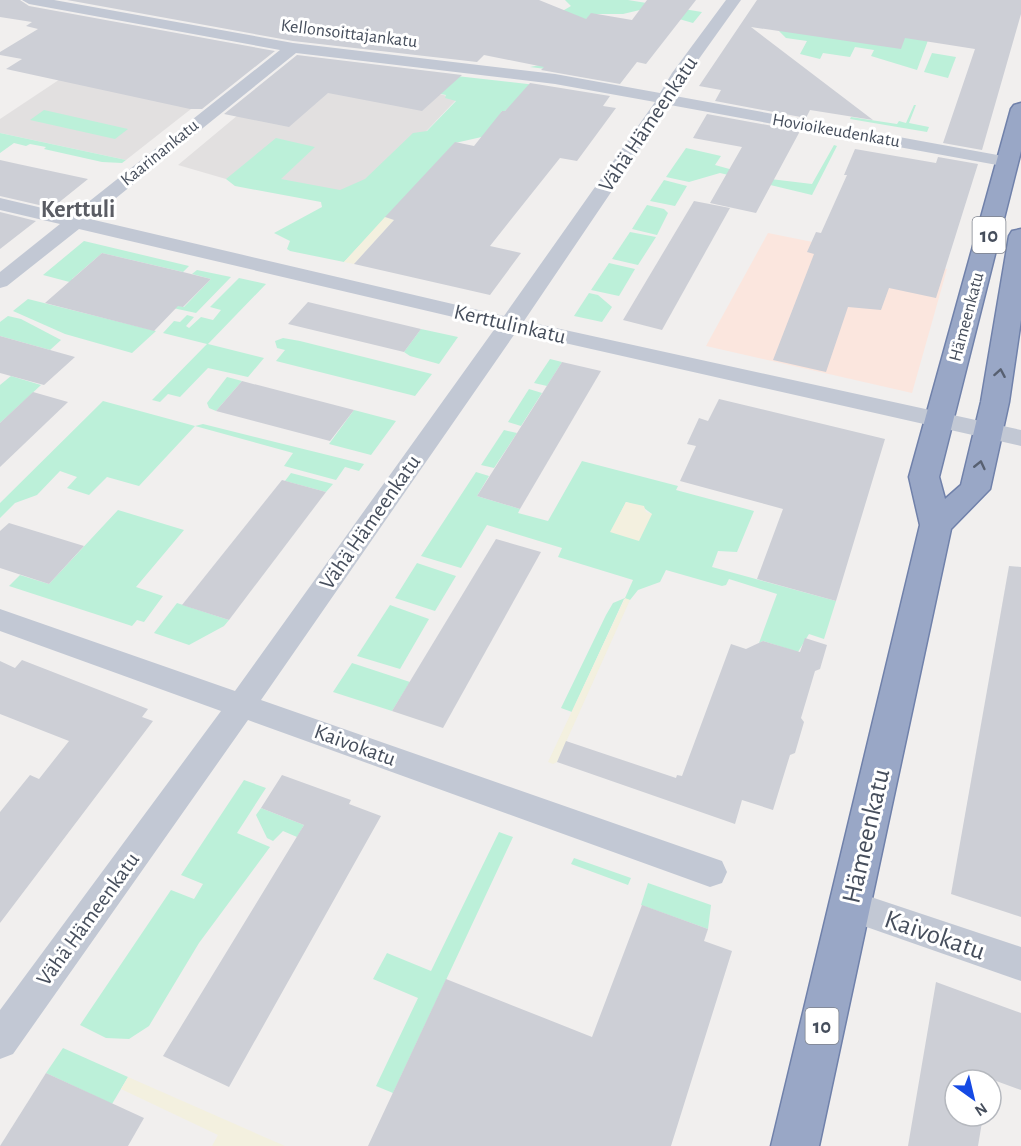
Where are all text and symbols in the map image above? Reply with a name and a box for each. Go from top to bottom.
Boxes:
street label: Kellonsoittajankatu [280,17,418,51]
street label: Vähä Hämeenkatu [595,52,701,196]
street label: Hovioikeudenkatu [771,111,901,151]
street label: Kaarinankatu [118,116,202,190]
district label: Kerttuli [41,198,115,222]
road number: 10 [972,217,1006,253]
street label: Hämeenkatu [946,270,988,364]
street label: Kerttulinkatu [452,300,568,348]
one-way arrow [993,369,1006,379]
street label: Vähä Hämeenkatu [316,451,424,593]
one-way arrow [973,461,986,471]
street label: Kaivokatu [311,720,399,770]
street label: Hämeenkatu [837,766,895,906]
street label: Vähä Hämeenkatu [33,848,143,990]
street label: Kaivokatu [881,905,989,965]
road number: 10 [806,1008,838,1044]
north arrow [943,1068,1003,1128]
text: N [972,1100,990,1119]

